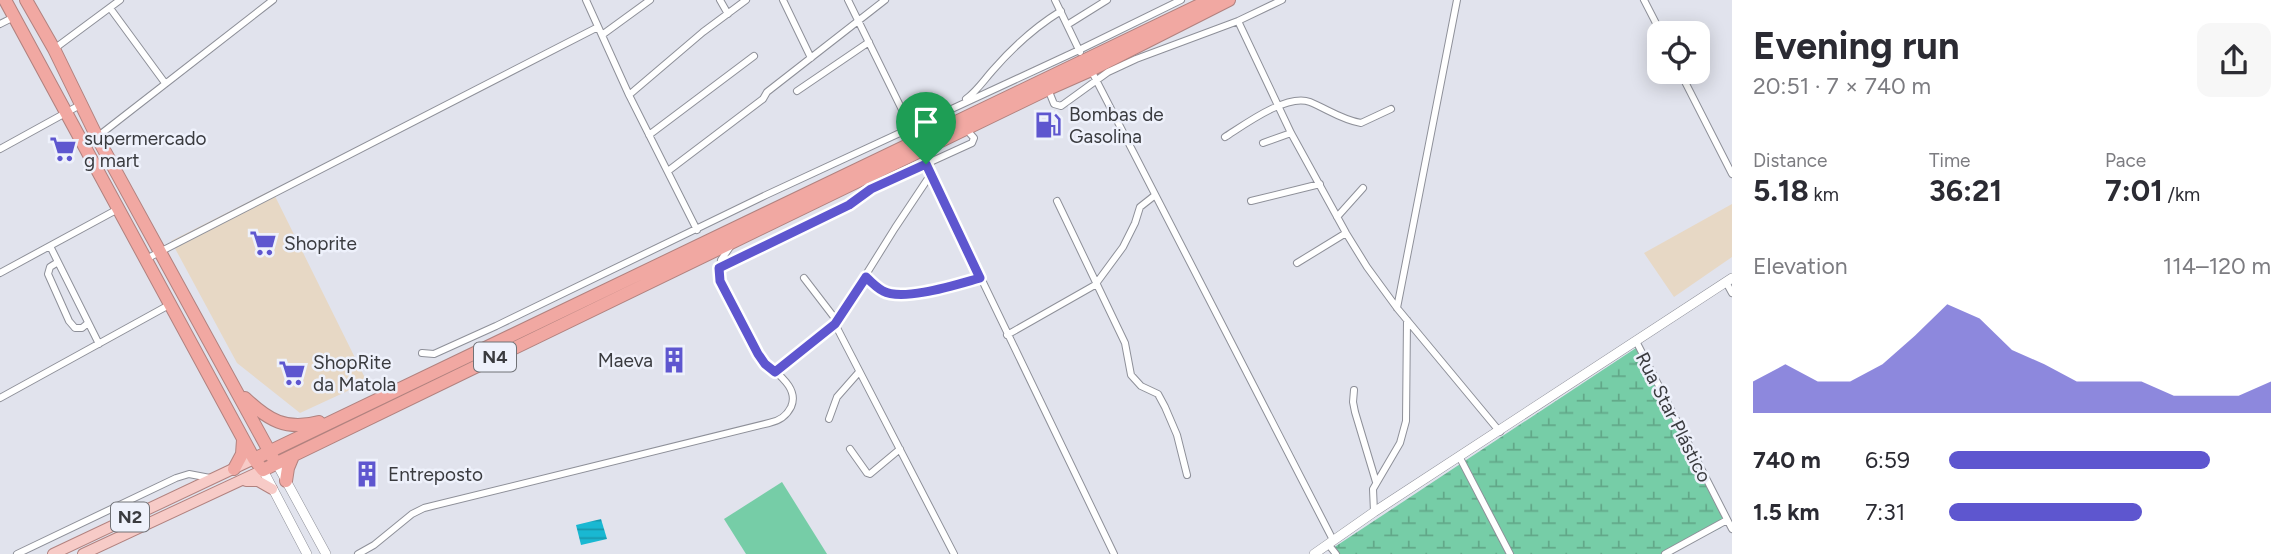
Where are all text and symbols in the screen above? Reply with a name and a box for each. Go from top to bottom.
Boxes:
map controls [1647,21,1710,84]
button: locate [1647,21,1710,84]
text: Evening run [1753,23,1960,69]
button: share [2197,23,2271,97]
text: 20:51 · 7 × 740 m [1753,72,1931,100]
pin [896,92,956,164]
icon: arrive [907,103,945,141]
place label: Bombas de Gasolina [1069,103,1164,148]
fuel station icon: Bombas de Gasolina [1033,110,1063,140]
place label: supermercado g mart [84,127,207,172]
supermarket icon: supermercado g mart [48,134,78,164]
text: Distance [1753,149,1827,172]
text: Time [1929,149,1970,172]
text: Pace [2105,149,2146,172]
text: 5.18 [1753,172,1809,209]
text: 36:21 [1929,172,2002,209]
text: 7:01 [2105,172,2163,209]
text: km [1809,183,1839,206]
text: /km [2163,183,2200,206]
supermarket icon: Shoprite [248,228,278,258]
place label: Shoprite [284,232,357,255]
text: Elevation [1753,252,1848,280]
text: 114–120 m [2163,252,2271,280]
road number: N4 [474,342,516,372]
building icon: Maeva [659,345,689,375]
street label: Rua Star Plástico [1631,348,1716,486]
place label: Maeva [598,349,653,372]
place label: ShopRite da Matola [313,351,396,396]
supermarket icon: ShopRite da Matola [277,358,307,388]
text: 740 m [1753,446,1821,474]
text: 6:59 [1865,446,1910,474]
building icon: Entreposto [352,459,382,489]
place label: Entreposto [388,463,483,486]
text: 1.5 km [1753,498,1820,526]
text: 7:31 [1865,498,1905,526]
road number: N2 [111,503,149,532]

